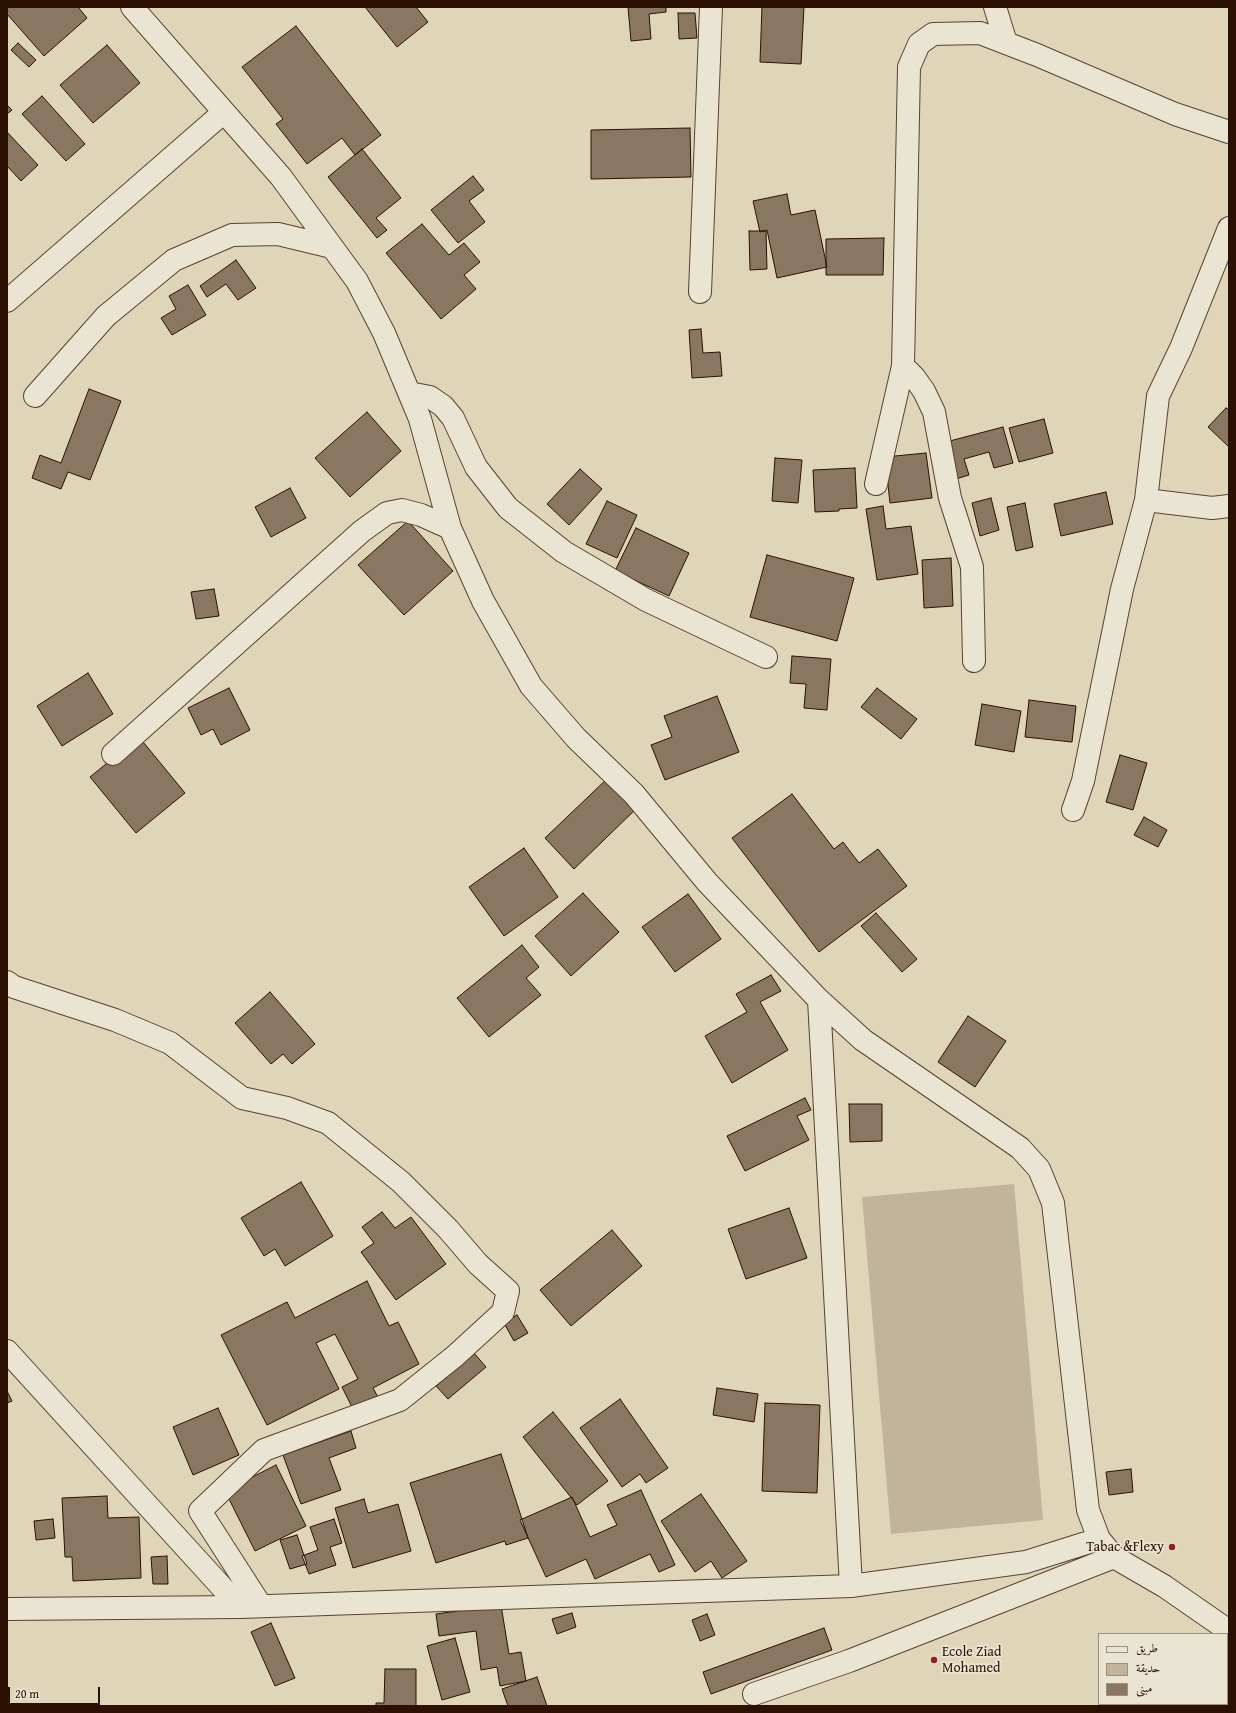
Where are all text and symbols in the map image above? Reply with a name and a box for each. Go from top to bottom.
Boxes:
place label: Tabac &Flexy [1086,1539,1164,1555]
marker: Tabac &Flexy [1167,1542,1177,1552]
legend [1098,1633,1228,1705]
text: طريق [1136,1639,1158,1656]
place label: Ecole Ziad Mohamed [942,1644,1001,1676]
marker: Ecole Ziad Mohamed [929,1655,939,1665]
text: حديقة [1136,1659,1160,1676]
scale bar [10,1679,102,1705]
text: مبنى [1136,1679,1152,1696]
text: 20 m [15,1685,39,1702]

